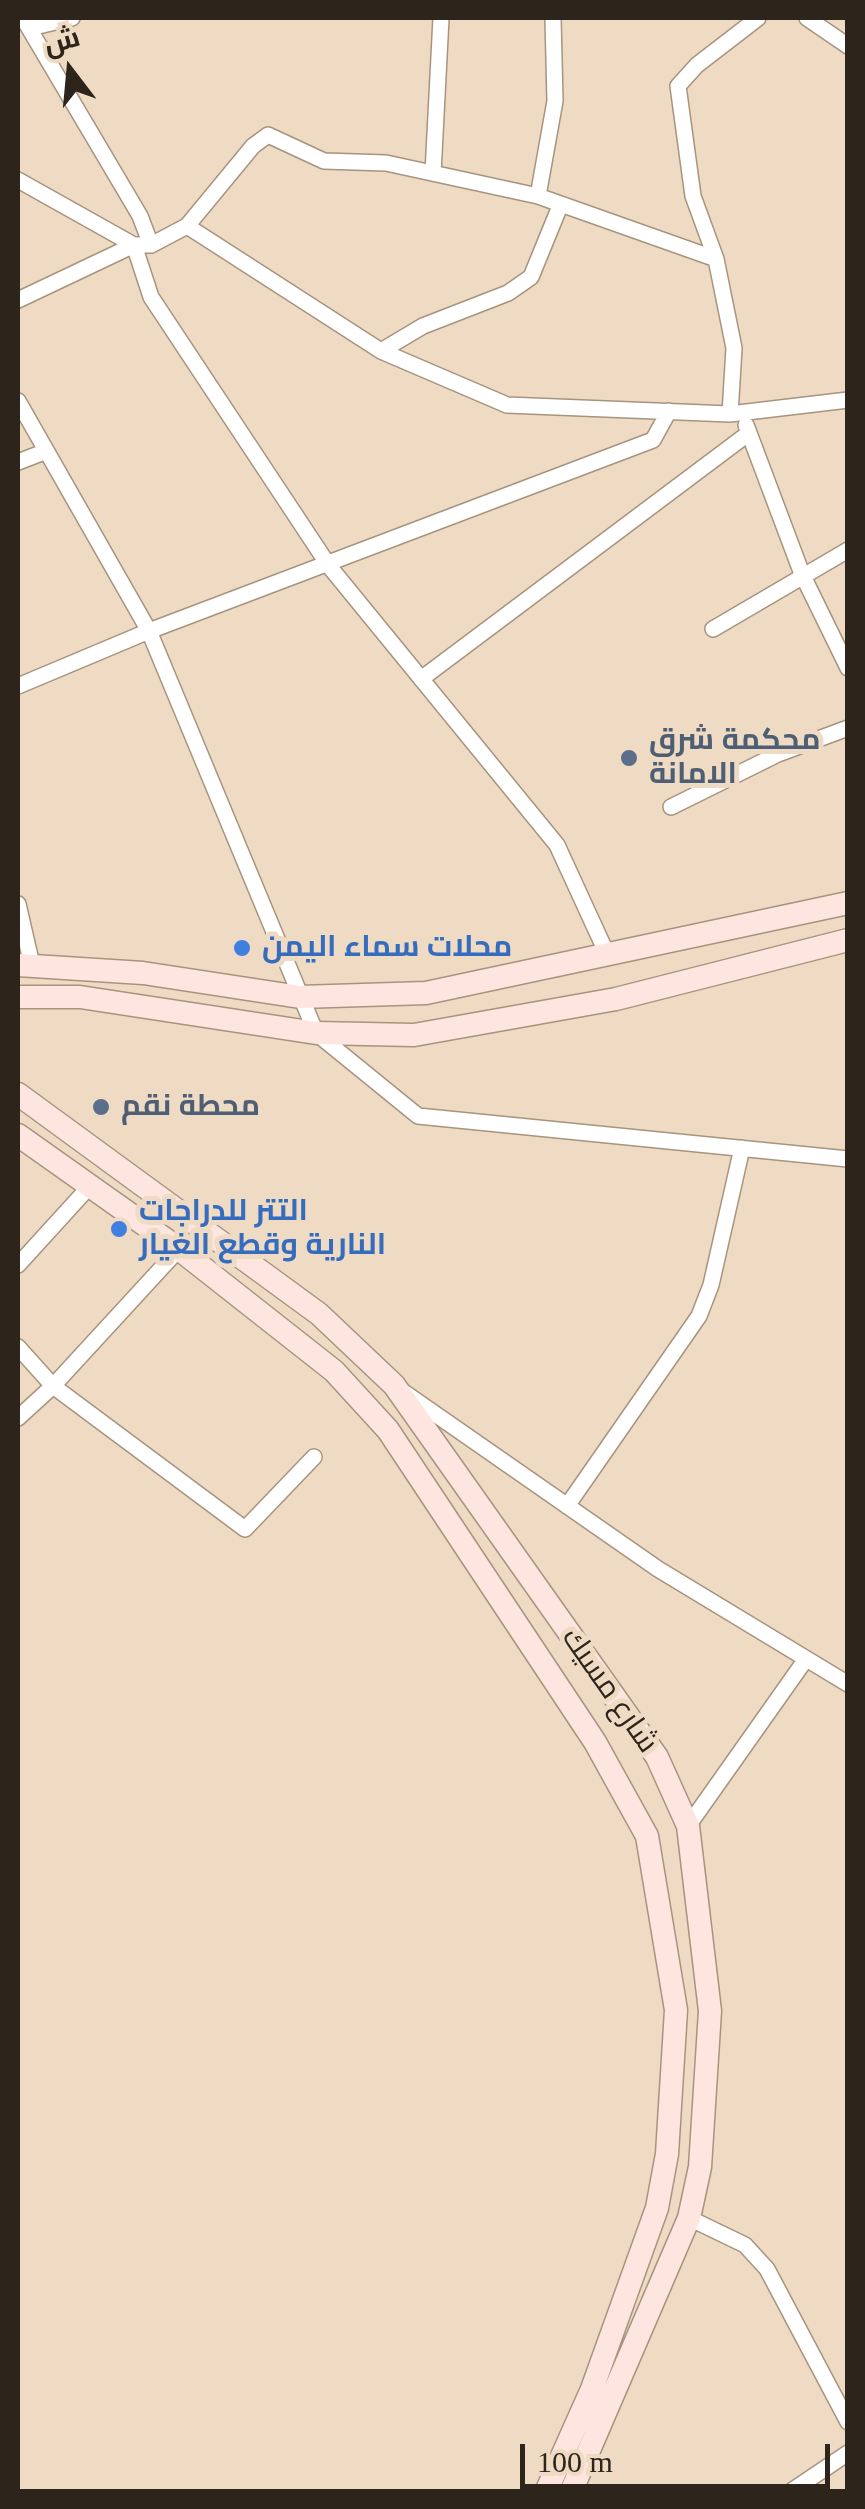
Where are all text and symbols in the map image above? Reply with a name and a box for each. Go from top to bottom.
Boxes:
north arrow [20,20,120,120]
text: ش [40,21,83,61]
place label: محكمة شرق الامانة [649,723,821,794]
marker: محكمة شرق الامانة [618,747,640,769]
place label: محلات سماء اليمن [262,930,512,966]
marker: محلات سماء اليمن [231,937,253,959]
place label: محطة نقم [121,1089,260,1125]
marker: محطة نقم [90,1096,112,1118]
place label: التتر للدراجات النارية وقطع الغيار [139,1194,386,1264]
marker: التتر للدراجات النارية وقطع الغيار [108,1218,130,1240]
street label: شارع مسيك [553,1622,665,1760]
scale bar [525,2424,835,2486]
text: 100 m [537,2445,613,2478]

